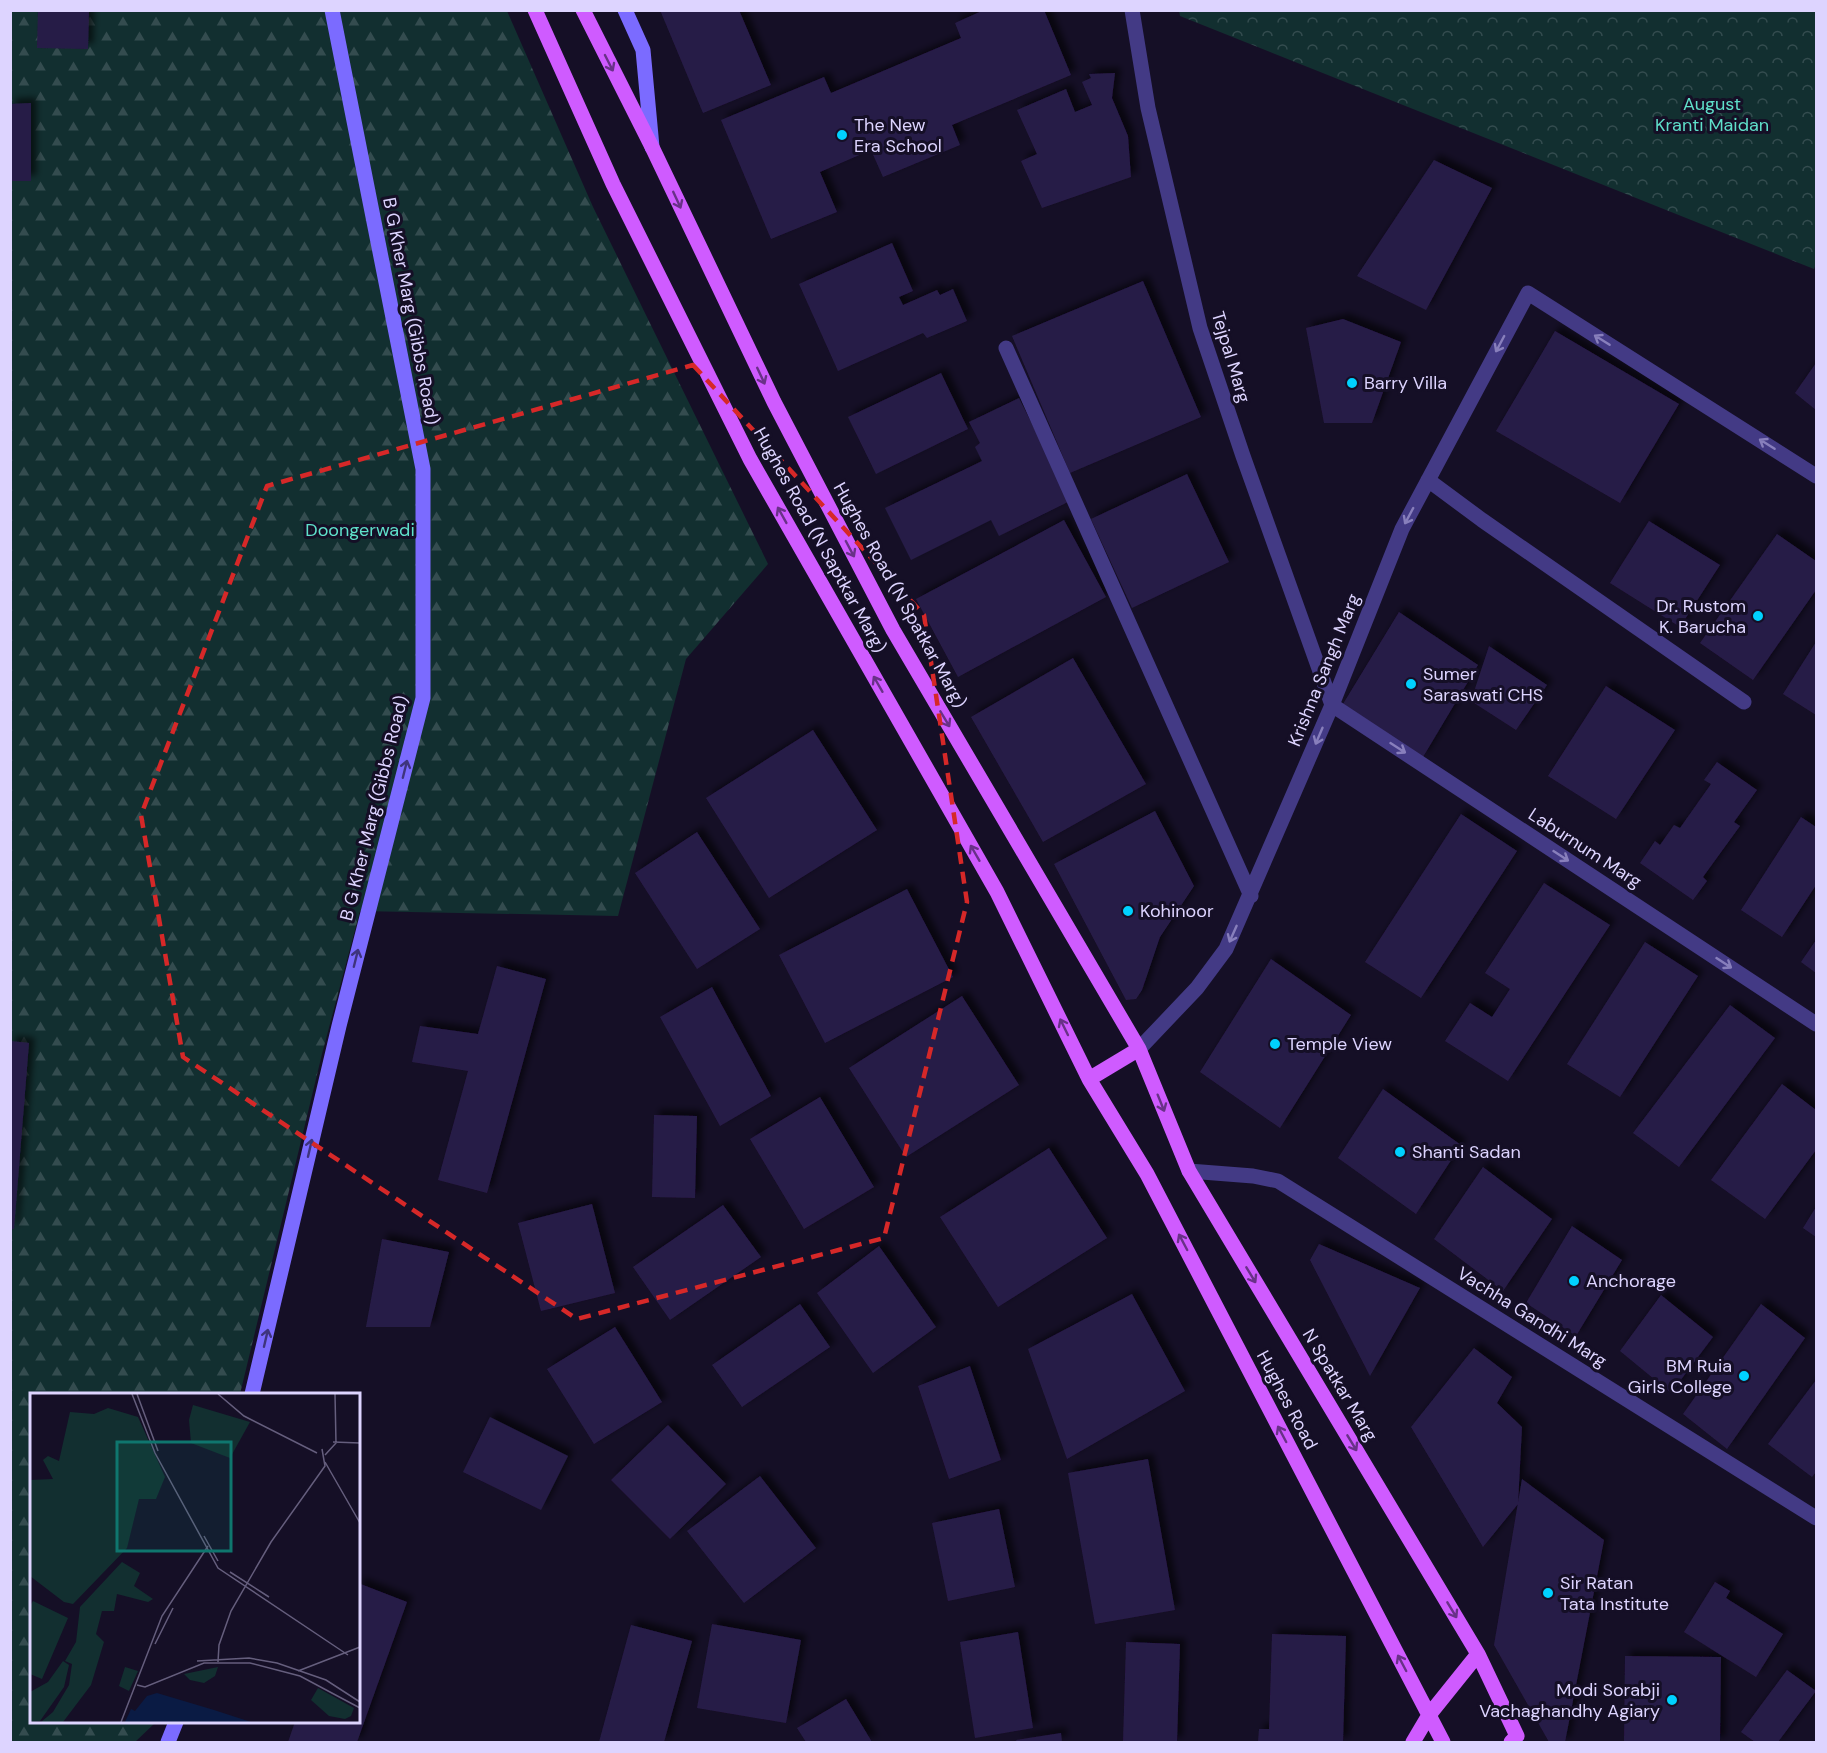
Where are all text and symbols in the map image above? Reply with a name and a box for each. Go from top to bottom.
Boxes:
one-way arrow [604,53,616,71]
park label: August Kranti Maidan [1655,92,1769,137]
place label: The New Era School [854,113,942,158]
marker: The New Era School [835,128,849,142]
one-way arrow [672,190,684,208]
street label: B G Kher Marg (Gibbs Road) [377,195,445,427]
street label: Tejpal Marg [1206,308,1256,406]
one-way arrow [1594,333,1611,346]
one-way arrow [1494,335,1506,352]
one-way arrow [756,366,768,384]
place label: Barry Villa [1364,371,1447,395]
marker: Barry Villa [1345,376,1359,390]
street label: Hughes Road (N Saptkar Marg) [748,423,892,657]
one-way arrow [1759,438,1776,450]
street label: Hughes Road (N Spatkar Marg) [828,478,972,712]
one-way arrow [775,506,787,523]
one-way arrow [1403,507,1414,525]
park label: Doongerwadi [305,518,415,542]
one-way arrow [845,540,857,558]
street label: Krishna Sangh Marg [1282,590,1366,750]
place label: Dr. Rustom K. Barucha [1656,594,1746,639]
marker: Dr. Rustom K. Barucha [1751,609,1765,623]
place label: Sumer Saraswati CHS [1423,662,1543,707]
one-way arrow [872,676,884,693]
marker: Sumer Saraswati CHS [1404,677,1418,691]
street label: B G Kher Marg (Gibbs Road) [334,693,414,923]
one-way arrow [940,710,952,727]
one-way arrow [1313,726,1324,744]
one-way arrow [1389,743,1406,755]
one-way arrow [399,760,411,779]
street label: Laburnum Marg [1524,802,1646,894]
one-way arrow [969,845,981,862]
one-way arrow [1552,850,1569,862]
place label: Kohinoor [1140,899,1214,923]
marker: Kohinoor [1121,904,1135,918]
one-way arrow [1227,925,1238,943]
one-way arrow [351,949,363,968]
one-way arrow [1715,957,1732,969]
one-way arrow [1057,1018,1069,1036]
place label: Temple View [1287,1032,1392,1056]
marker: Temple View [1268,1037,1282,1051]
one-way arrow [1156,1093,1167,1112]
one-way arrow [305,1138,317,1157]
place label: Shanti Sadan [1412,1140,1521,1164]
marker: Shanti Sadan [1393,1145,1407,1159]
one-way arrow [1176,1234,1188,1252]
street label: Vachha Gandhi Marg [1453,1261,1611,1373]
one-way arrow [1246,1266,1258,1283]
place label: Anchorage [1586,1269,1676,1293]
marker: Anchorage [1567,1274,1581,1288]
street label: N Spatkar Marg [1297,1324,1383,1446]
one-way arrow [260,1328,272,1347]
street label: Hughes Road [1251,1346,1323,1454]
place label: BM Ruia Girls College [1628,1354,1732,1399]
marker: BM Ruia Girls College [1737,1369,1751,1383]
inset map [30,1393,360,1723]
one-way arrow [1276,1425,1288,1443]
one-way arrow [1346,1434,1358,1451]
place label: Sir Ratan Tata Institute [1560,1571,1669,1616]
marker: Sir Ratan Tata Institute [1541,1586,1555,1600]
one-way arrow [1446,1601,1458,1618]
one-way arrow [1395,1654,1407,1672]
place label: Modi Sorabji Vachaghandhy Agiary [1479,1678,1660,1723]
marker: Modi Sorabji Vachaghandhy Agiary [1665,1693,1679,1707]

